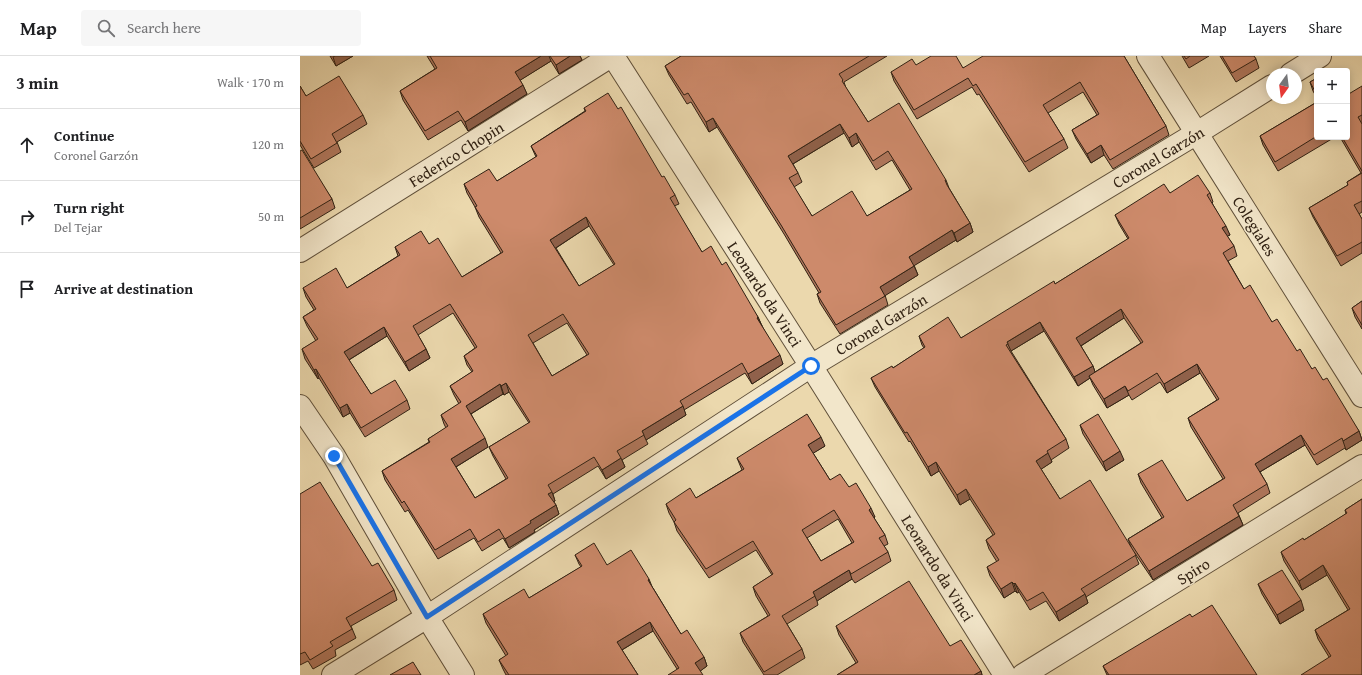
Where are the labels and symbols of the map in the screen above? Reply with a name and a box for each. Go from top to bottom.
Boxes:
north arrow [1266,68,1302,104]
street label: Federico Chopin [404,115,508,193]
street label: Coronel Garzón [1107,120,1209,194]
street label: Colegiales [1227,191,1283,261]
street label: Leonardo da Vinci [722,236,809,352]
street label: Coronel Garzón [830,287,932,361]
route start [802,357,820,375]
route end [325,447,343,465]
street label: Leonardo da Vinci [896,510,981,626]
street label: Spiro [1172,551,1214,591]

